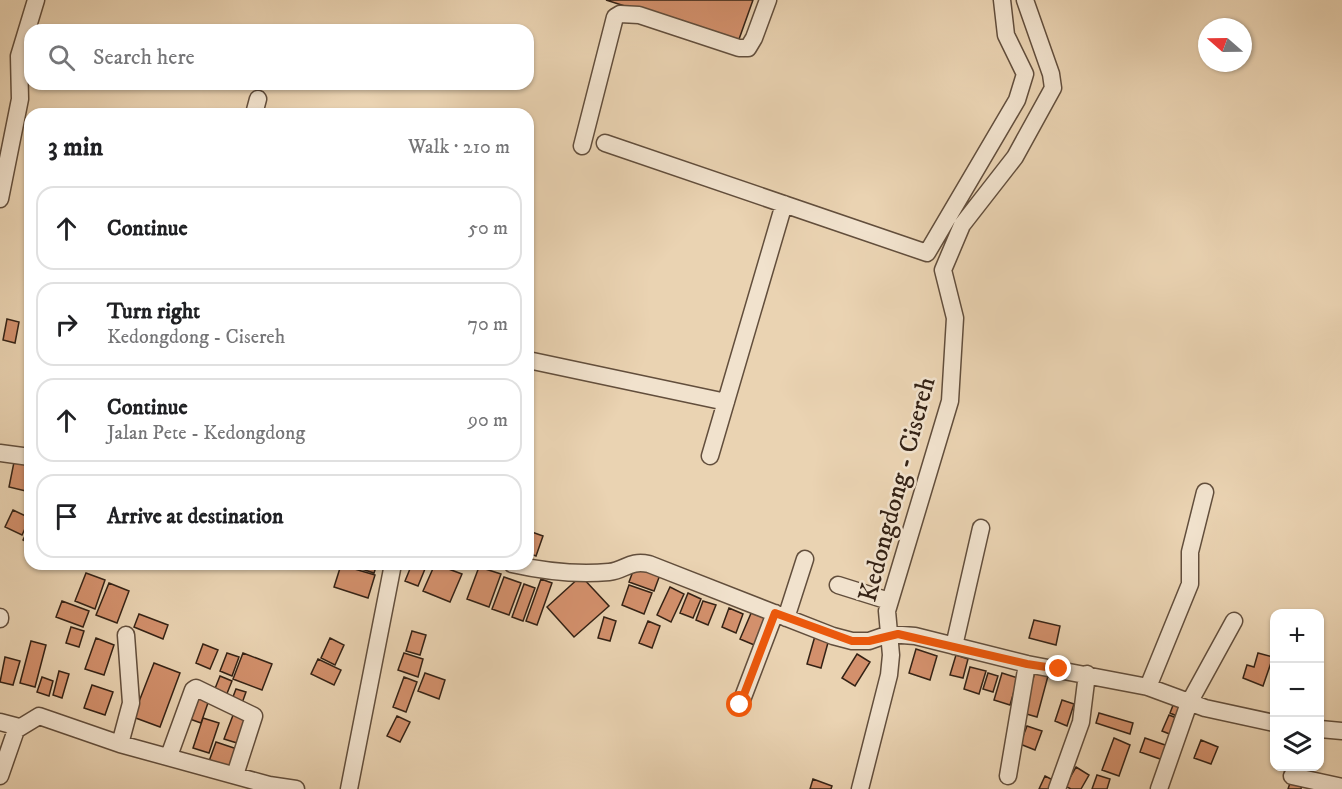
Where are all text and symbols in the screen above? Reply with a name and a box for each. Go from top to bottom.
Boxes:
north arrow [1198,18,1252,72]
search box [24,24,534,90]
icon: search [45,41,78,74]
text: Search here [93,44,195,71]
text: 3 min [48,131,103,164]
text: Walk · 210 m [408,135,510,160]
icon: ahead [50,212,83,245]
text: Continue [107,215,188,242]
text: 50 m [468,216,508,241]
text: Turn right [107,298,200,325]
icon: right [50,308,83,341]
text: 70 m [467,312,508,337]
text: Kedongdong - Cisereh [107,325,285,350]
street label: Kedongdong - Cisereh [852,373,943,606]
text: Continue [107,394,188,421]
icon: ahead [50,404,83,437]
text: 90 m [468,408,508,433]
text: Jalan Pete - Kedongdong [107,421,305,446]
icon: arrive [50,500,83,533]
text: Arrive at destination [107,503,284,530]
map controls [1270,609,1324,771]
button: + [1270,609,1324,663]
route end [1045,655,1071,681]
button: − [1270,663,1324,717]
route start [726,691,752,717]
button: layers [1270,717,1324,771]

